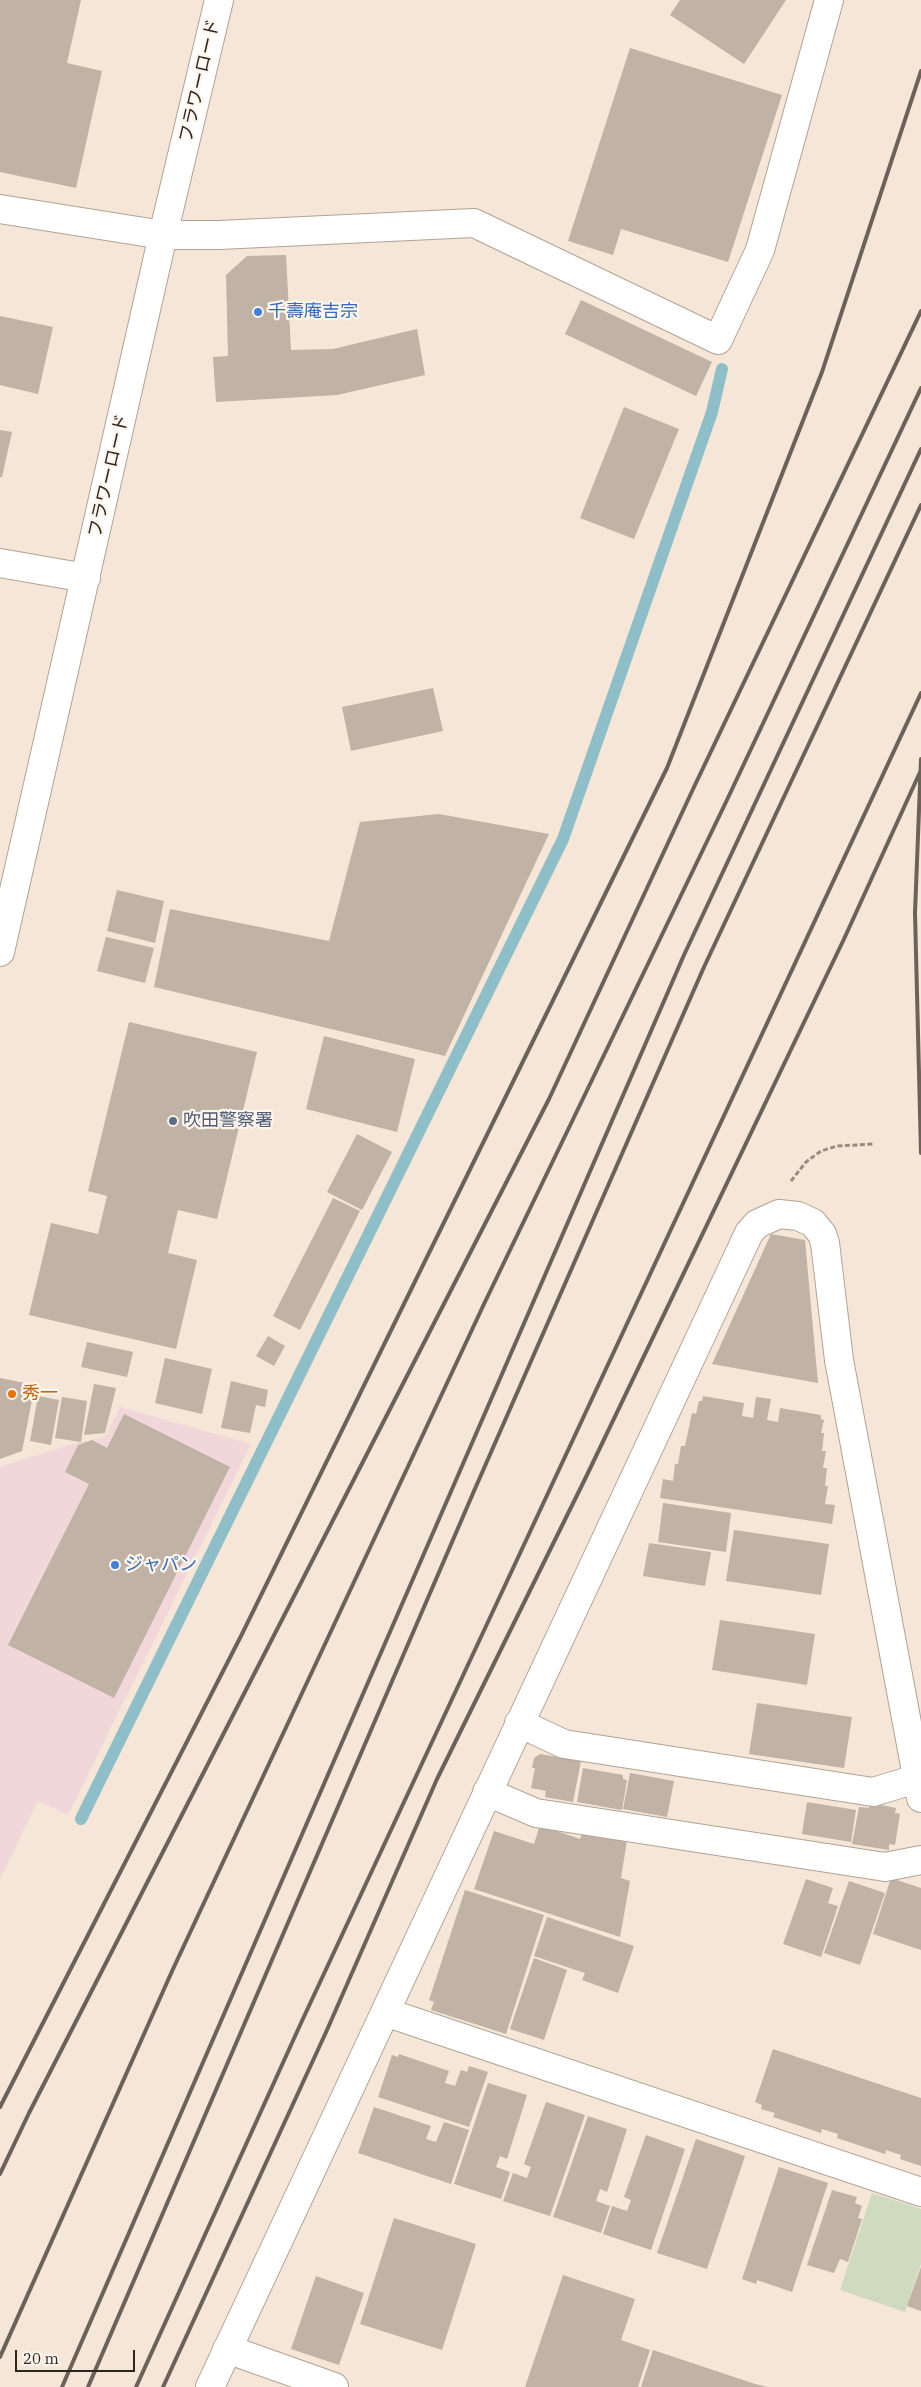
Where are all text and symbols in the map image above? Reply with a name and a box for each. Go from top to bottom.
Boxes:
street label: フラワーロード [175,17,225,145]
place label: 千壽庵吉宗 [268,301,358,323]
marker: 千壽庵吉宗 [252,306,264,318]
street label: フラワーロード [84,412,134,540]
place label: 吹田警察署 [183,1110,273,1132]
marker: 吹田警察署 [167,1115,179,1127]
place label: 秀一 [22,1383,58,1405]
marker: 秀一 [6,1388,18,1400]
place label: ジャパン [125,1554,197,1576]
marker: ジャパン [109,1559,121,1571]
scale bar [18,2340,138,2372]
text: 20 m [23,2349,59,2368]

